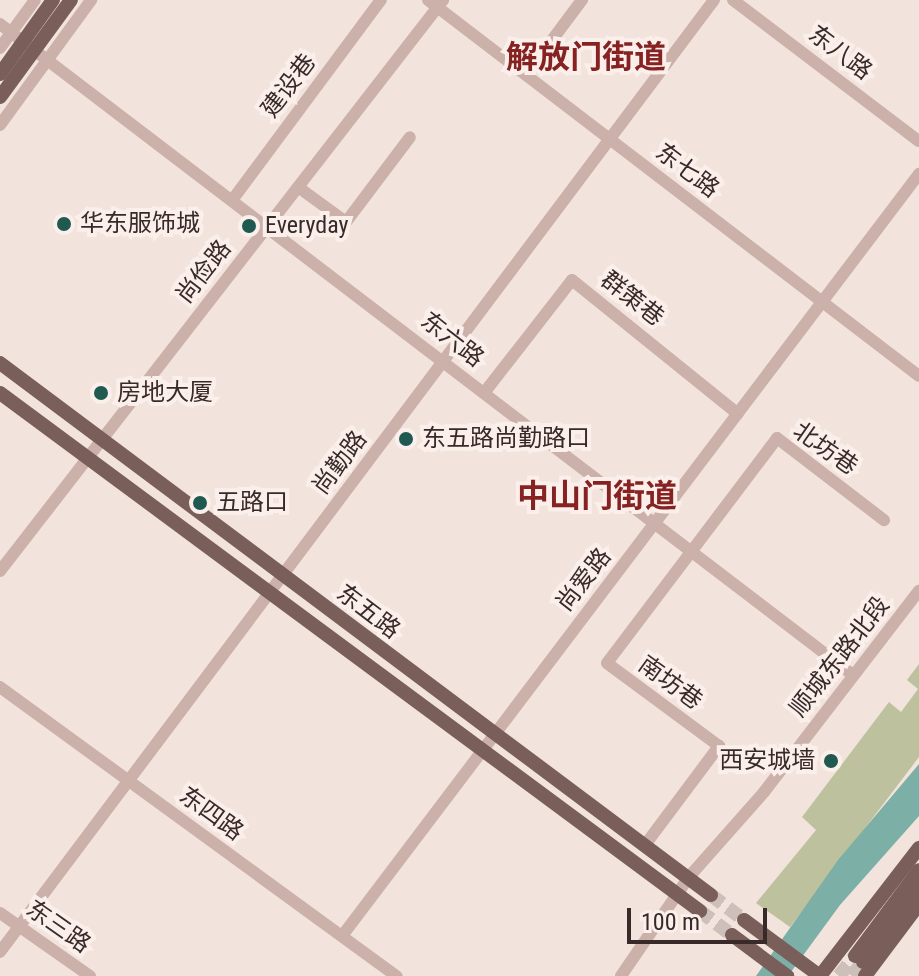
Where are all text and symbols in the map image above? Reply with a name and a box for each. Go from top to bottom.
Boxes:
street label: 东八路 [803,20,877,86]
district label: 解放门街道 [506,38,666,76]
street label: 建设巷 [256,49,322,123]
street label: 东七路 [650,138,724,204]
place label: 华东服饰城 [80,210,200,238]
place label: Everyday [265,212,349,240]
marker: 华东服饰城 [55,215,73,233]
marker: Everyday [240,217,258,235]
street label: 尚俭路 [170,235,238,309]
street label: 群策巷 [595,265,669,333]
street label: 东六路 [415,306,489,374]
place label: 房地大厦 [117,379,213,407]
marker: 房地大厦 [92,384,110,402]
street label: 北坊巷 [787,417,863,481]
place label: 东五路尚勤路口 [422,425,590,453]
street label: 尚勤路 [307,426,373,500]
marker: 东五路尚勤路口 [397,430,415,448]
district label: 中山门街道 [517,477,677,515]
place label: 五路口 [216,489,288,517]
marker: 五路口 [191,494,209,512]
street label: 尚爱路 [550,543,618,617]
street label: 东五路 [331,579,405,645]
street label: 顺城东路北段 [784,591,896,723]
street label: 南坊巷 [632,650,708,716]
place label: 西安城墙 [719,747,815,775]
marker: 西安城墙 [822,752,840,770]
street label: 东四路 [173,781,249,847]
scale bar [631,892,771,942]
street label: 东三路 [20,895,96,959]
text: 100 m [641,908,700,936]

